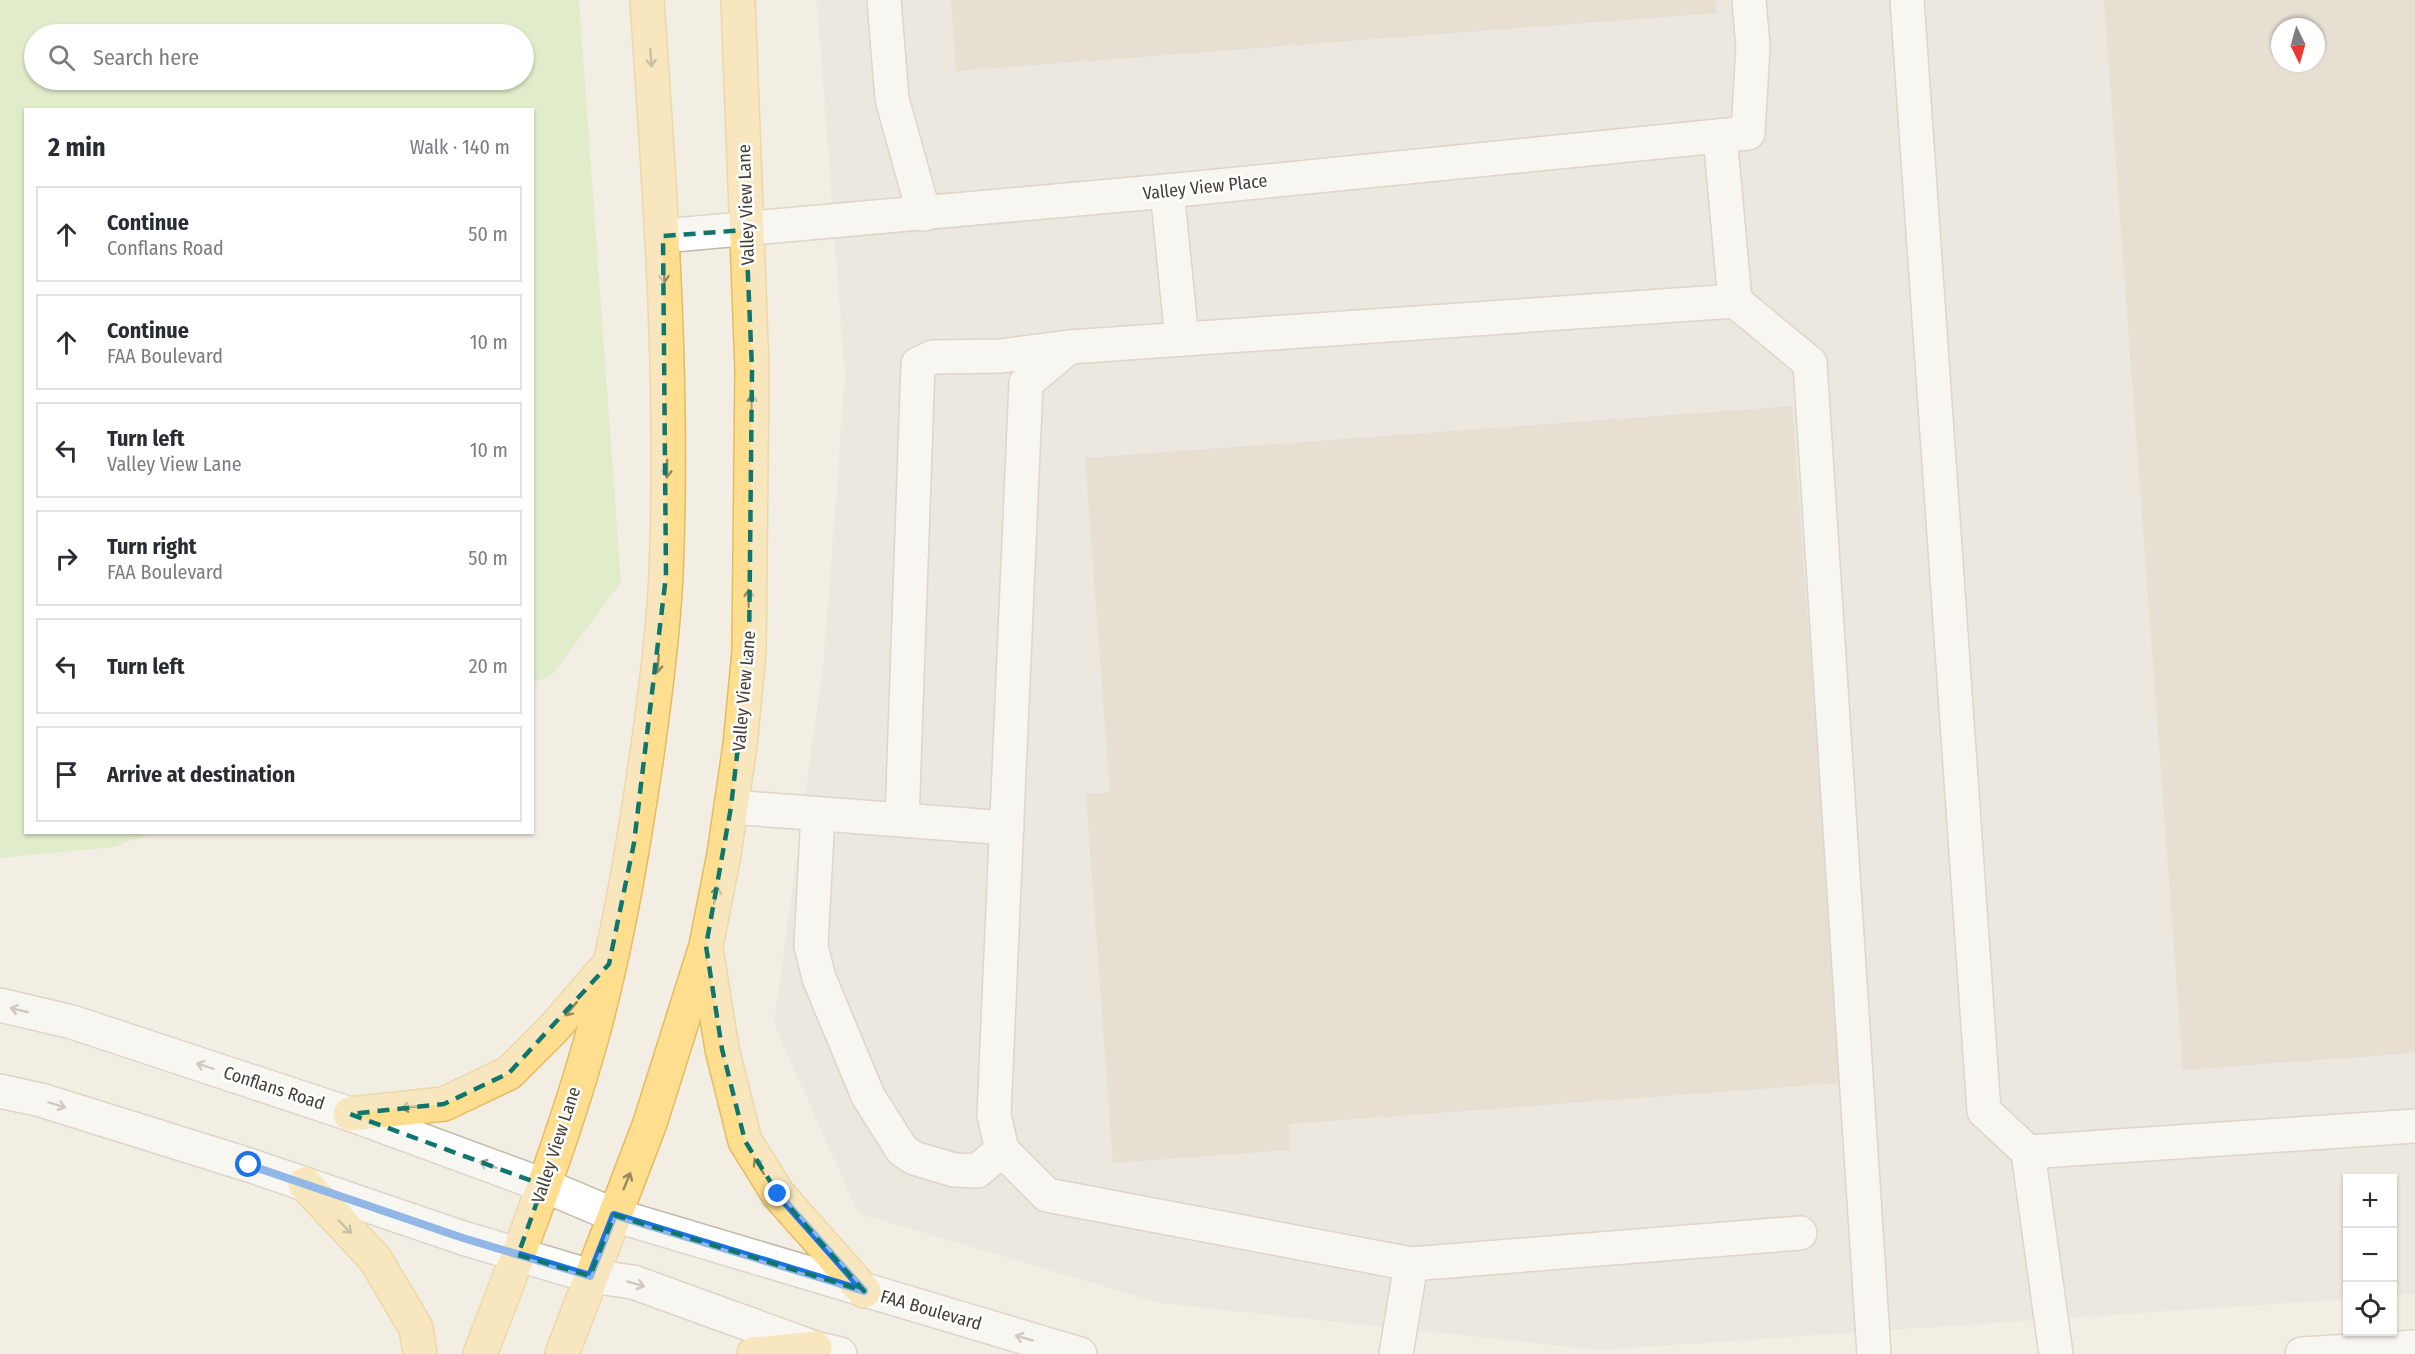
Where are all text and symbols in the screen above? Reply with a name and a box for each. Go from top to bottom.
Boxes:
north arrow [2271,18,2325,72]
search box [24,24,534,90]
icon: search [45,41,78,74]
text: Search here [93,44,199,71]
one-way arrow [646,48,657,68]
text: 2 min [48,132,106,163]
text: Walk · 140 m [410,135,510,159]
street label: Valley View Lane [733,144,759,266]
street label: Valley View Place [1142,170,1268,204]
text: Continue [107,209,189,236]
icon: ahead [50,218,83,251]
text: 50 m [468,222,508,246]
text: Conflans Road [107,236,224,260]
one-way arrow [658,263,670,283]
text: Continue [107,317,189,344]
icon: ahead [50,326,83,359]
text: 10 m [470,330,508,354]
text: FAA Boulevard [107,344,223,368]
one-way arrow [746,393,758,413]
text: Turn left [107,425,185,452]
icon: left [50,434,83,467]
text: 10 m [470,438,508,462]
text: Valley View Lane [107,452,242,476]
one-way arrow [661,458,673,478]
text: Turn right [107,533,196,560]
icon: right [50,542,83,575]
text: 50 m [468,546,508,570]
text: FAA Boulevard [107,560,223,584]
one-way arrow [744,588,755,608]
street label: Valley View Lane [728,630,760,752]
icon: left [50,650,83,683]
text: Turn left [107,653,185,680]
one-way arrow [652,653,663,673]
text: 20 m [469,654,508,678]
icon: arrive [50,758,83,791]
text: Arrive at destination [107,761,295,788]
one-way arrow [711,886,722,906]
one-way arrow [564,1001,578,1016]
one-way arrow [9,1003,28,1015]
one-way arrow [196,1059,215,1070]
street label: Conflans Road [221,1061,327,1115]
street label: Valley View Lane [527,1084,585,1206]
one-way arrow [47,1100,66,1111]
one-way arrow [401,1102,421,1113]
route start [235,1151,261,1177]
one-way arrow [753,1157,766,1174]
one-way arrow [479,1159,498,1170]
one-way arrow [622,1173,633,1191]
map controls [2343,1174,2397,1336]
button: + [2343,1174,2397,1228]
route end [764,1180,790,1206]
one-way arrow [338,1219,352,1234]
button: − [2343,1228,2397,1282]
one-way arrow [626,1279,645,1290]
button: locate [2343,1282,2397,1336]
street label: FAA Boulevard [878,1285,984,1335]
one-way arrow [1015,1332,1034,1343]

